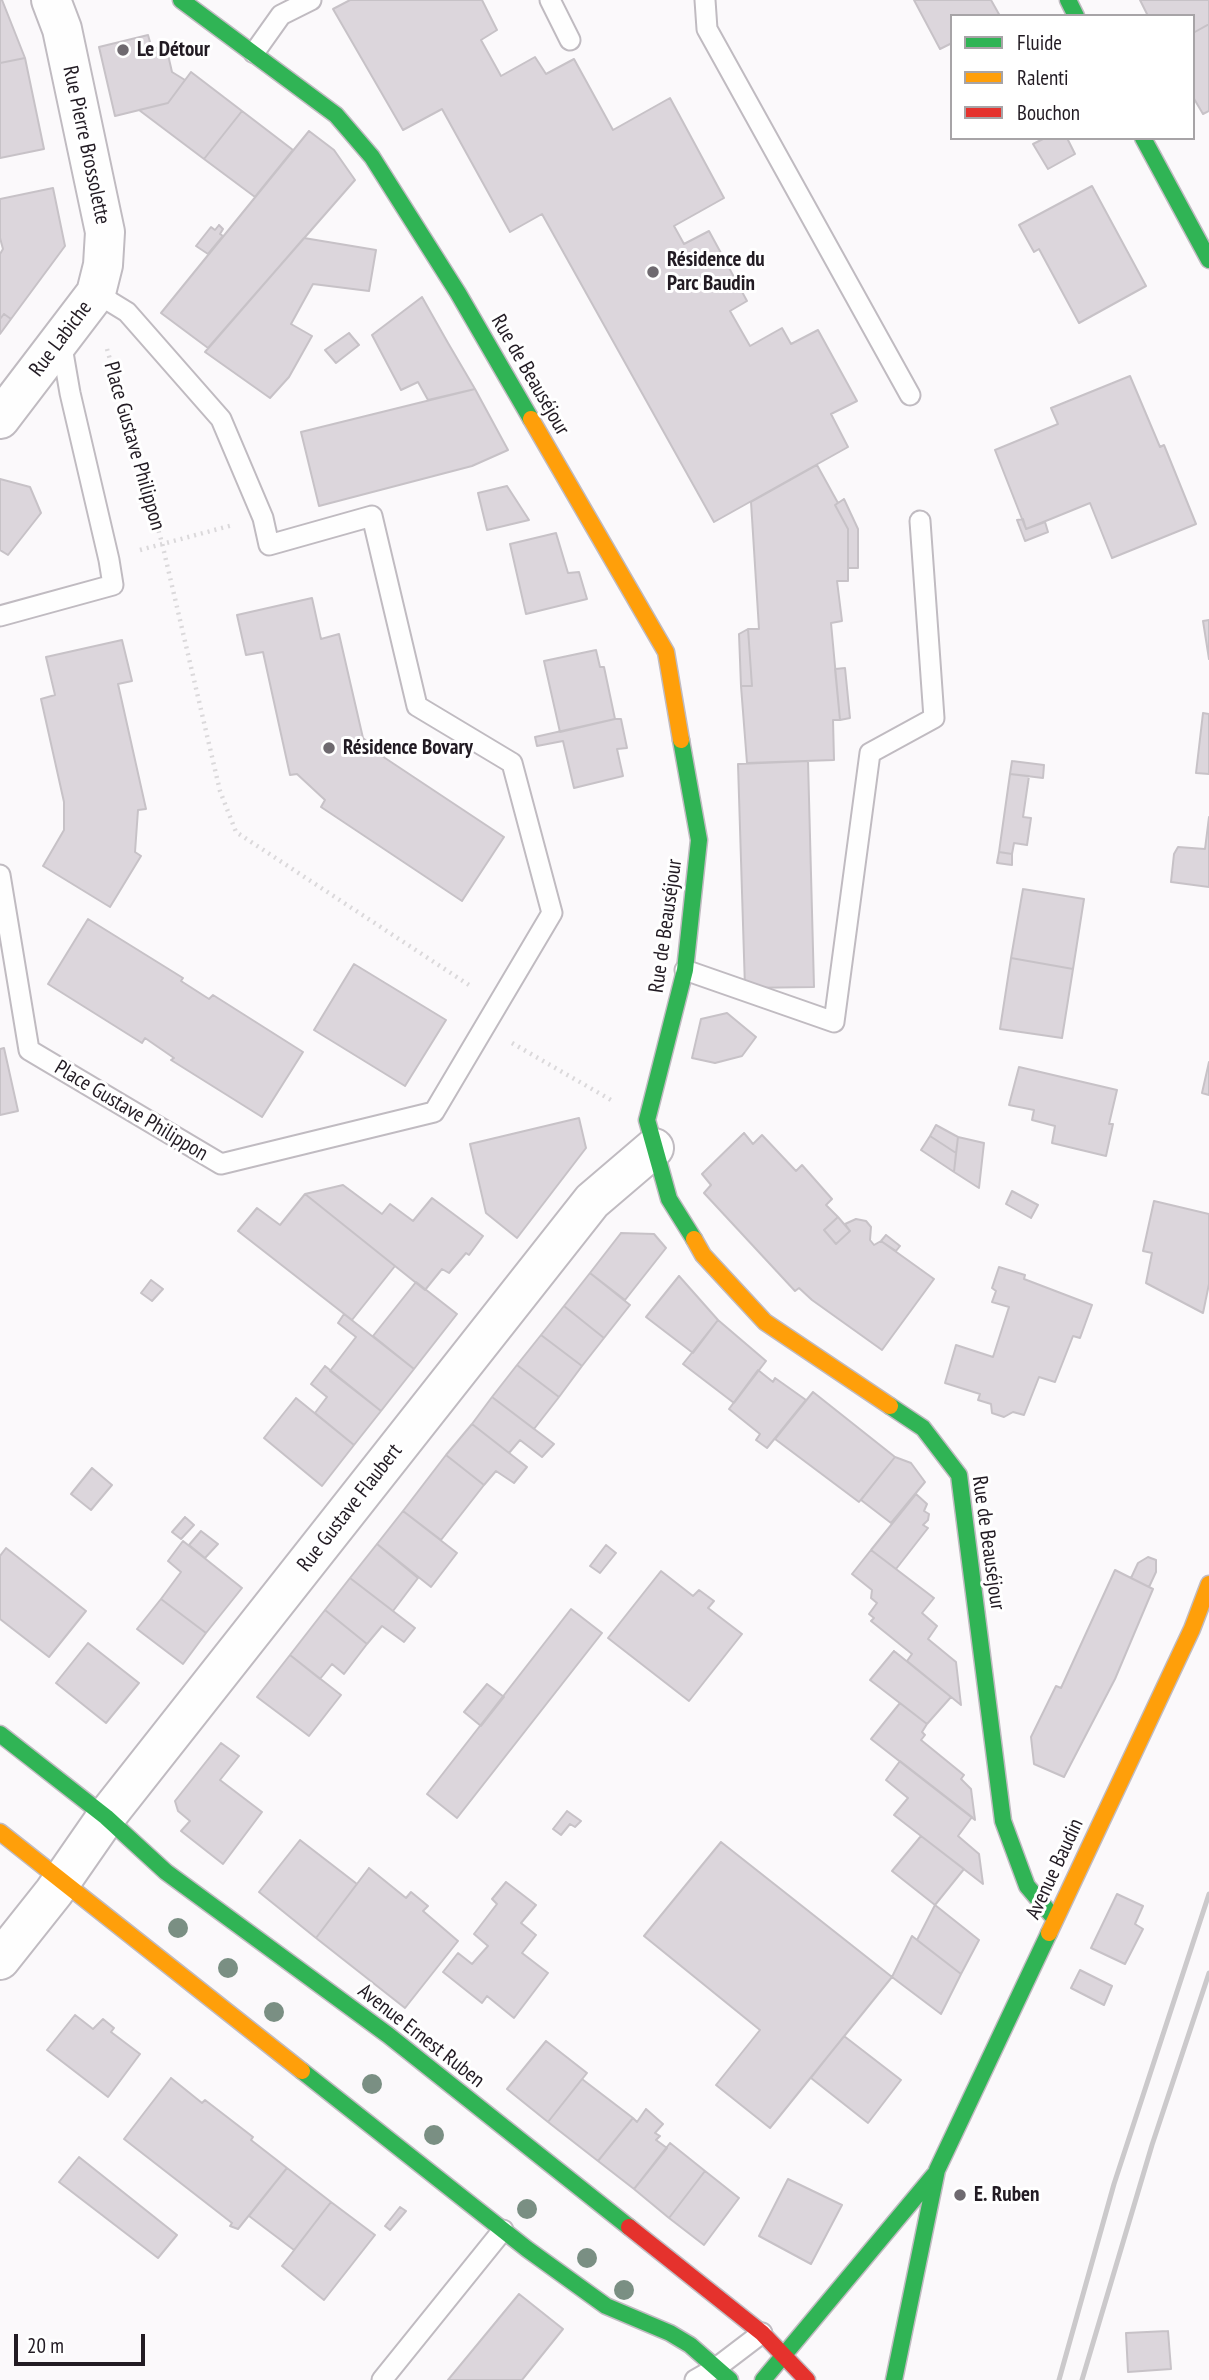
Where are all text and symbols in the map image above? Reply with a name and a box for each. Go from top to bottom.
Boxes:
legend [950,14,1195,140]
text: Fluide [1017,29,1062,56]
place label: Le Détour [137,37,210,63]
marker: Le Détour [115,42,131,58]
street label: Rue Pierre Brossolette [57,64,115,226]
text: Ralenti [1017,64,1069,91]
text: Bouchon [1017,99,1080,126]
place label: Résidence du Parc Baudin [667,247,765,297]
marker: Résidence du Parc Baudin [645,264,661,280]
street label: Rue Labiche [24,296,98,382]
street label: Rue de Beauséjour [485,310,575,440]
street label: Place Gustave Philippon [98,359,170,533]
place label: Résidence Bovary [343,735,473,761]
marker: Résidence Bovary [321,740,337,756]
street label: Rue de Beauséjour [644,857,688,995]
street label: Place Gustave Philippon [50,1055,212,1167]
street label: Rue Gustave Flaubert [292,1439,408,1577]
street label: Rue de Beauséjour [966,1474,1010,1612]
street label: Avenue Baudin [1021,1815,1089,1923]
street label: Avenue Ernest Ruben [353,1979,489,2093]
place label: E. Ruben [974,2182,1039,2208]
marker: E. Ruben [952,2187,968,2203]
scale bar [18,2320,149,2364]
text: 20 m [27,2332,64,2359]

